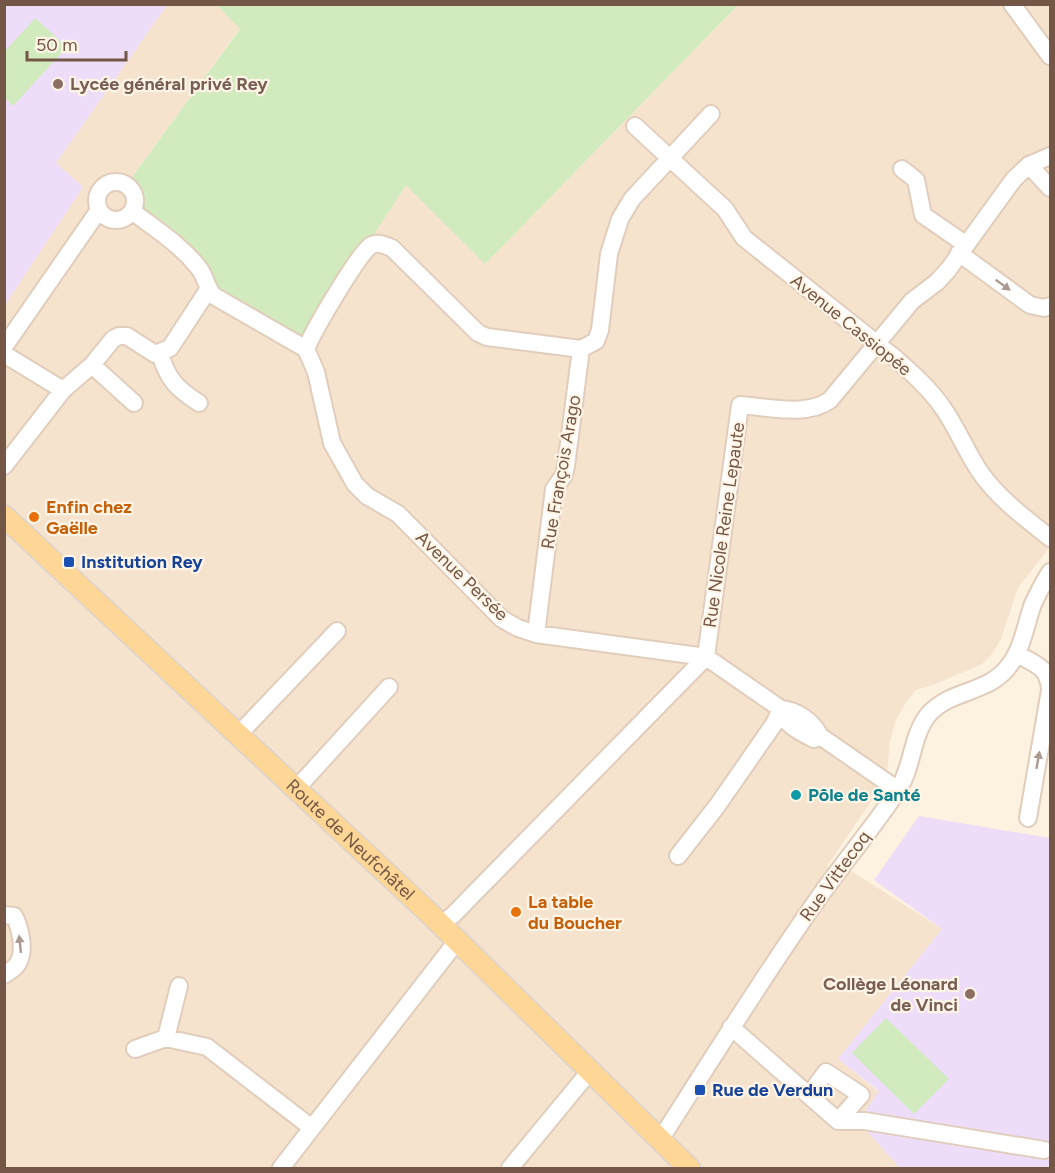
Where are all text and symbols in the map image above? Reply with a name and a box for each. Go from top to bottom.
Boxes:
scale bar [27,24,126,62]
text: 50 m [36,34,78,56]
place label: Lycée général privé Rey [70,73,268,95]
marker: Lycée général privé Rey [51,77,65,91]
street label: Avenue Cassiopée [786,270,916,381]
one-way arrow [995,279,1011,291]
street label: Rue François Arago [537,393,585,551]
street label: Rue Nicole Reine Lepaute [699,421,749,629]
place label: Enfin chez Gaëlle [46,496,132,539]
marker: Enfin chez Gaëlle [27,510,41,524]
street label: Avenue Persée [411,527,513,626]
place label: Institution Rey [81,551,203,573]
marker: Institution Rey [62,555,76,569]
one-way arrow [1034,750,1043,769]
street label: Route de Neufchâtel [282,774,419,905]
place label: Pôle de Santé [808,784,921,806]
marker: Pôle de Santé [789,788,803,802]
street label: Rue Vittecoq [795,827,875,925]
place label: La table du Boucher [528,891,622,934]
marker: La table du Boucher [509,905,523,919]
one-way arrow [15,934,25,953]
place label: Collège Léonard de Vinci [823,973,958,1016]
marker: Collège Léonard de Vinci [963,987,977,1001]
place label: Rue de Verdun [712,1079,833,1101]
marker: Rue de Verdun [693,1083,707,1097]

